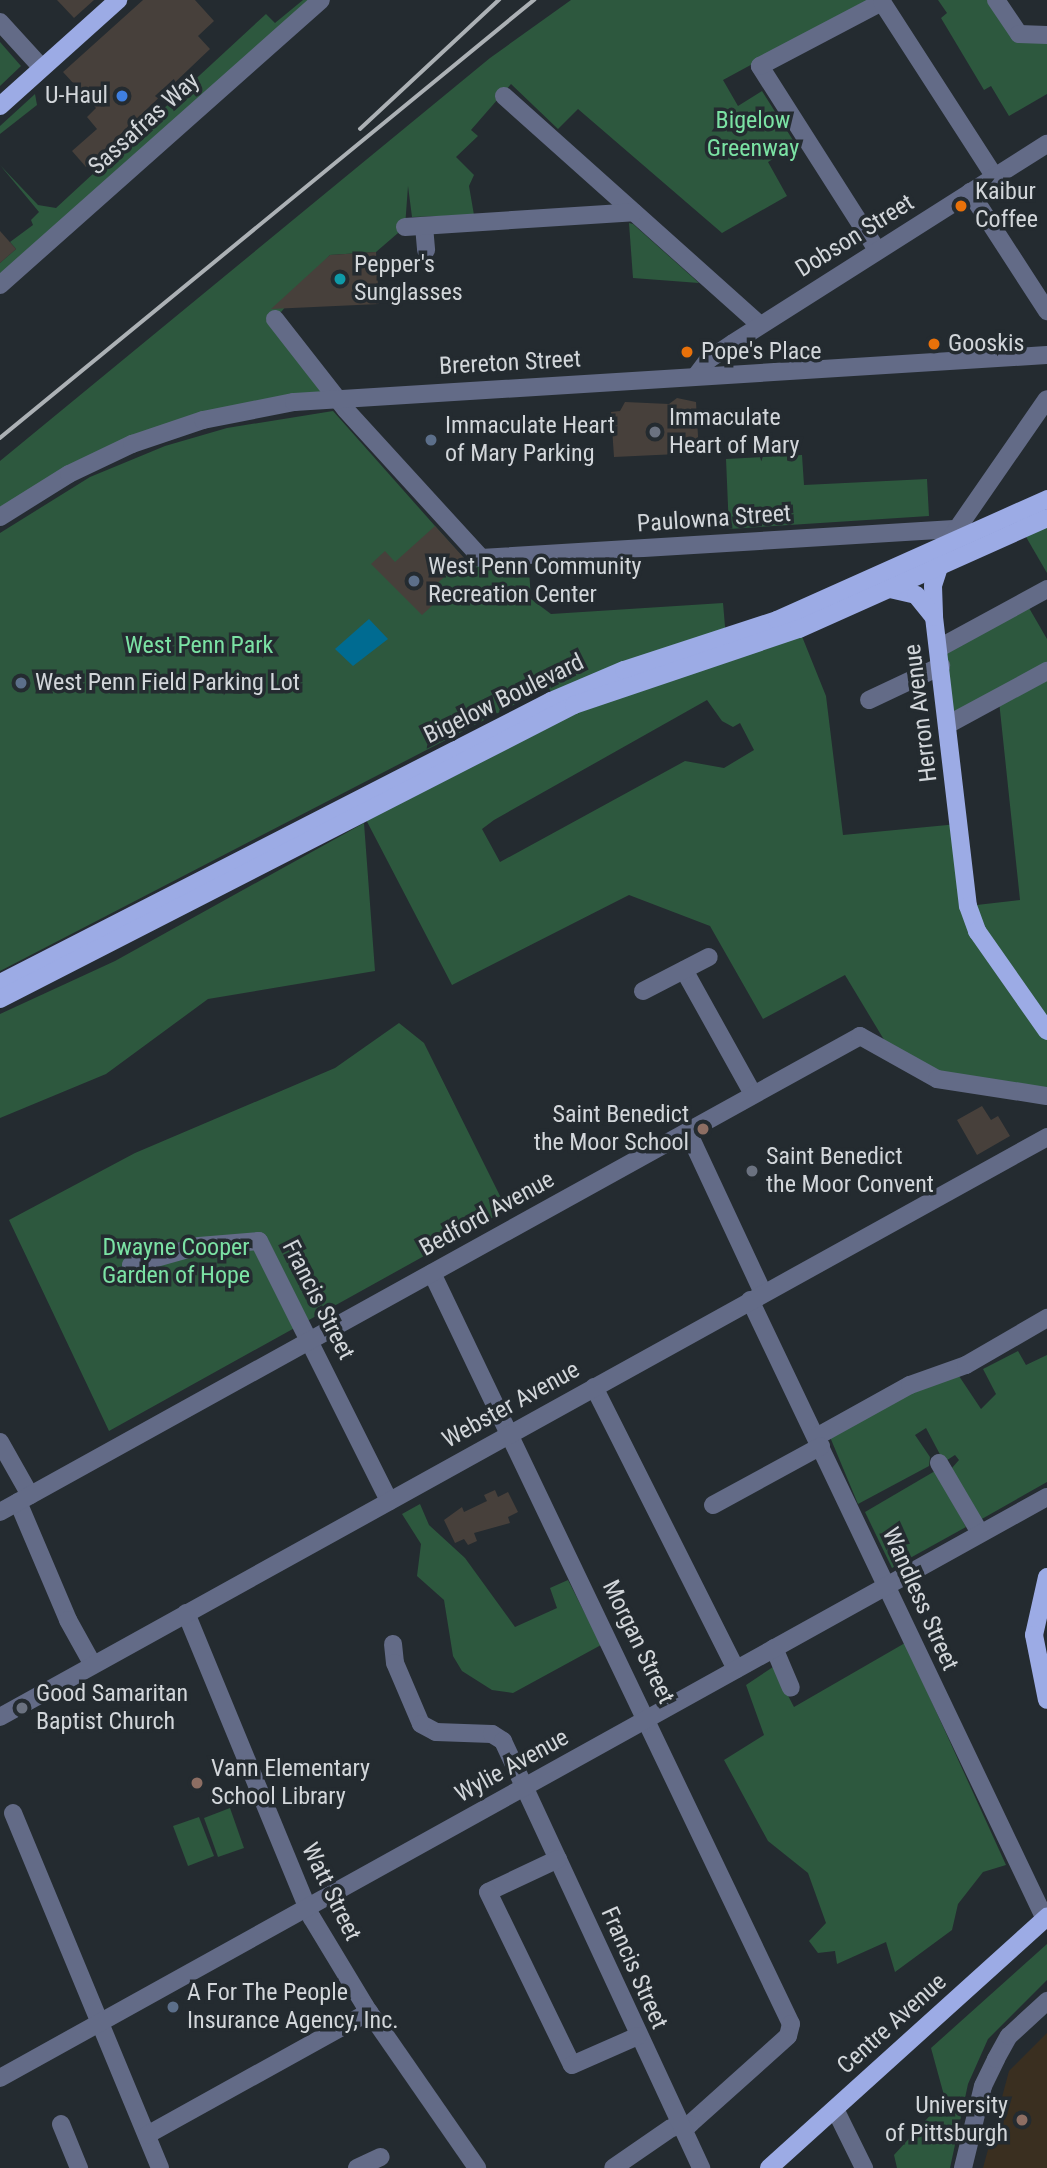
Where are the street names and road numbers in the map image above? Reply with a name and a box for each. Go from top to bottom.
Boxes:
street label: Sassafras Way [83,67,205,181]
street label: Dobson Street [791,188,919,284]
street label: Brereton Street [438,345,582,381]
street label: Paulowna Street [636,499,792,539]
street label: Herron Avenue [898,642,944,784]
street label: Bigelow Boulevard [419,648,589,750]
street label: Bedford Avenue [415,1165,559,1263]
street label: Francis Street [276,1235,360,1365]
street label: Webster Avenue [437,1356,585,1454]
street label: Wandless Street [876,1523,964,1675]
street label: Morgan Street [596,1575,680,1709]
street label: Wylie Avenue [450,1723,574,1809]
street label: Watt Street [295,1838,367,1946]
street label: Francis Street [594,1903,674,2033]
street label: Centre Avenue [832,1968,952,2080]

